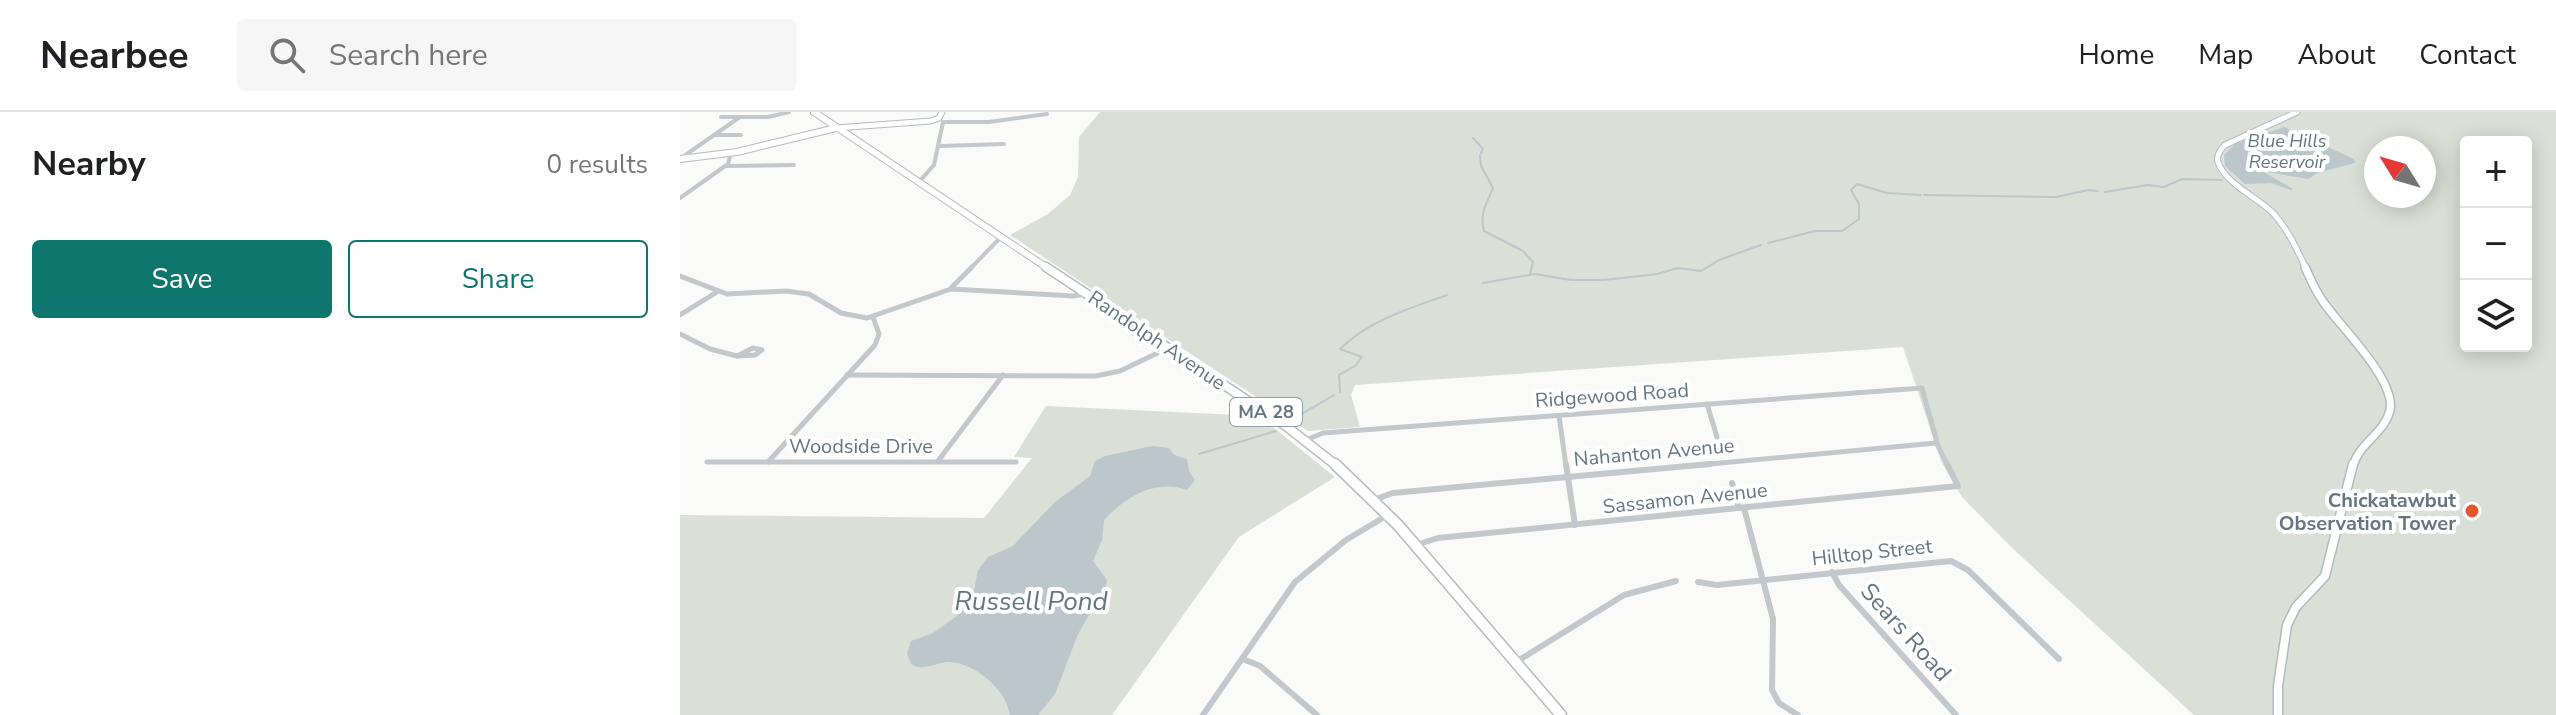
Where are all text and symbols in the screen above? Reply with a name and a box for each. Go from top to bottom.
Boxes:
search box [237,19,797,91]
text: Nearbee [40,30,189,81]
icon: search [265,33,309,77]
text: Search here [329,35,488,76]
text: Home [2079,36,2154,74]
text: Map [2198,36,2253,74]
text: About [2297,36,2375,74]
text: Contact [2419,36,2516,74]
water label: Blue Hills Reservoir [2248,129,2326,174]
north arrow [2364,136,2436,208]
map controls [2460,136,2532,352]
button: + [2460,136,2532,208]
text: Nearby [32,141,146,187]
text: 0 results [547,147,648,182]
button: − [2460,208,2532,280]
button: Save [32,240,332,318]
button: Share [348,240,648,318]
button: layers [2460,280,2532,352]
street label: Randolph Avenue [1083,284,1231,396]
street label: Ridgewood Road [1534,377,1690,414]
road number: MA 28 [1230,398,1302,426]
street label: Nahanton Avenue [1573,432,1736,473]
street label: Woodside Drive [789,433,933,460]
street label: Sassamon Avenue [1601,476,1769,521]
place label: Chickatawbut Observation Tower [2279,487,2456,537]
marker: Chickatawbut Observation Tower [2463,502,2481,520]
street label: Hilltop Street [1811,533,1935,572]
street label: Sears Road [1853,576,1959,688]
water label: Russell Pond [954,584,1108,619]

